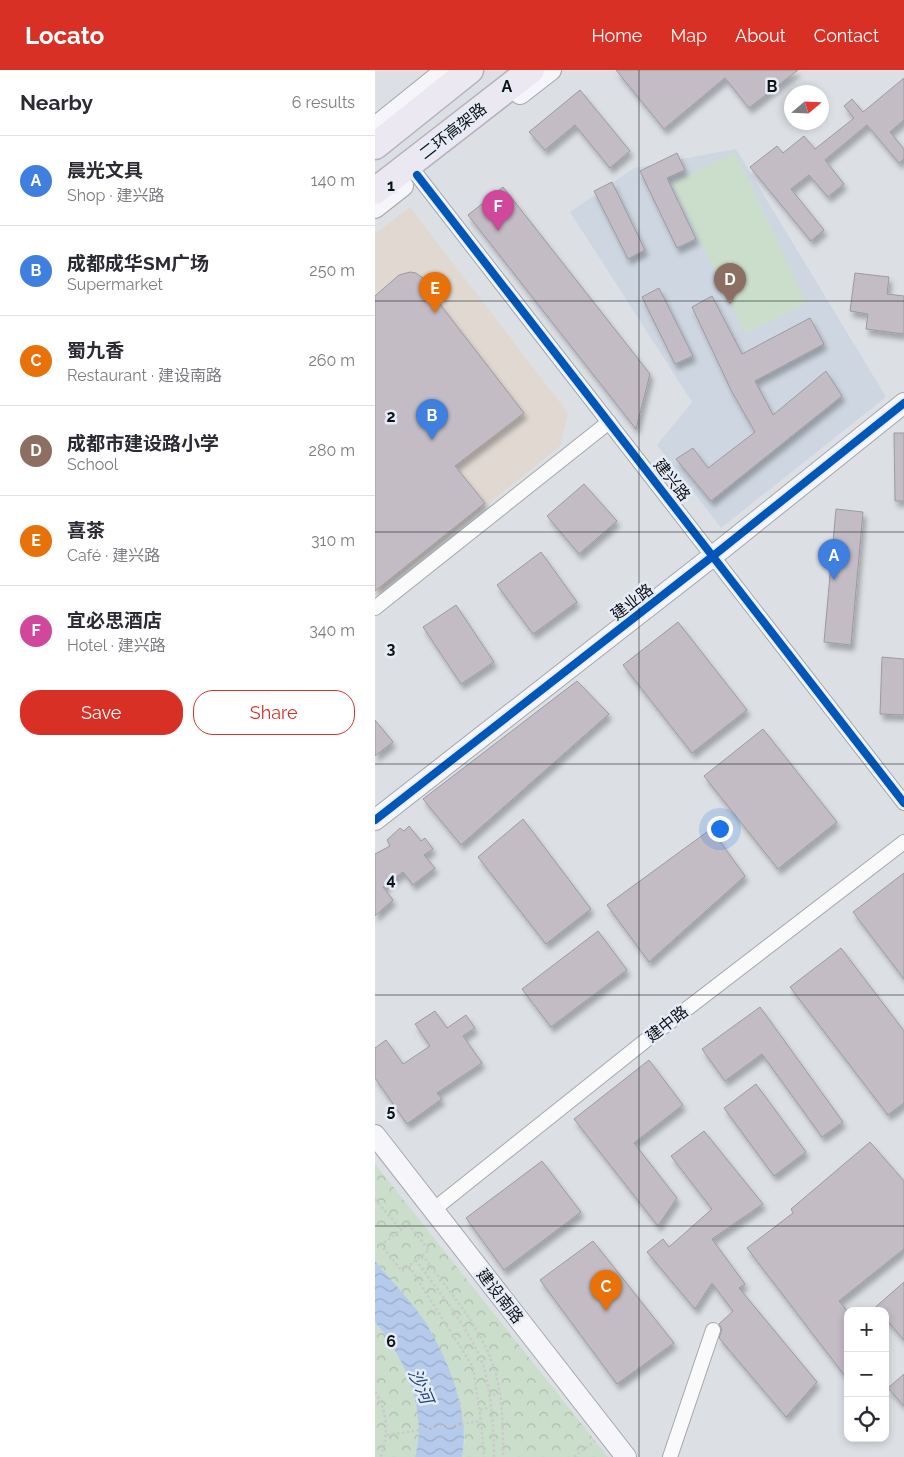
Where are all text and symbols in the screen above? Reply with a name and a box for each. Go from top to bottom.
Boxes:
text: Locato [25,21,104,50]
text: Home [591,25,642,46]
text: Map [670,25,707,46]
text: About [735,25,786,46]
text: Contact [814,25,879,46]
text: A [502,77,513,96]
text: B [767,77,778,96]
north arrow [784,85,829,130]
text: Nearby [20,90,93,115]
text: 6 results [292,93,355,112]
street label: 二环高架路 [416,99,490,163]
text: 晨光文具 [67,159,143,181]
text: A [31,171,41,190]
text: 140 m [311,171,355,190]
text: 1 [387,176,395,195]
text: Shop · 建兴路 [67,186,165,205]
pin: F [482,190,514,231]
text: 成都成华SM广场 [67,252,209,274]
text: B [31,261,41,280]
text: 250 m [309,261,355,280]
pin: D [714,263,746,304]
pin: E [419,272,451,313]
text: Supermarket [67,275,163,294]
text: 蜀九香 [67,339,124,361]
text: C [31,351,41,370]
text: 260 m [308,351,355,370]
text: Restaurant · 建设南路 [67,366,222,385]
pin: B [416,399,448,440]
text: 2 [386,407,396,426]
text: 成都市建设路小学 [67,432,219,454]
text: D [30,441,42,460]
text: 280 m [309,441,355,460]
text: School [67,455,118,474]
street label: 建兴路 [650,455,694,505]
text: 喜茶 [67,519,105,541]
text: E [31,531,41,550]
text: 310 m [311,531,355,550]
pin: A [818,539,850,580]
text: Café · 建兴路 [67,546,160,565]
street label: 建业路 [607,580,657,624]
text: 宜必思酒店 [67,609,162,631]
text: F [31,621,41,640]
text: 340 m [309,621,355,640]
text: Hotel · 建兴路 [67,636,166,655]
text: 3 [387,639,396,658]
button: Save [20,690,183,735]
button: Share [193,690,355,735]
your location [707,816,733,842]
text: 4 [386,870,396,889]
street label: 建中路 [642,1002,692,1046]
text: 5 [387,1101,396,1120]
street label: 建设南路 [473,1265,527,1327]
pin: C [590,1270,622,1311]
map controls [844,1307,889,1442]
button: + [844,1307,889,1352]
text: 6 [386,1332,396,1351]
button: − [844,1352,889,1397]
water label: 沙河 [404,1365,439,1409]
button: locate [844,1397,889,1442]

